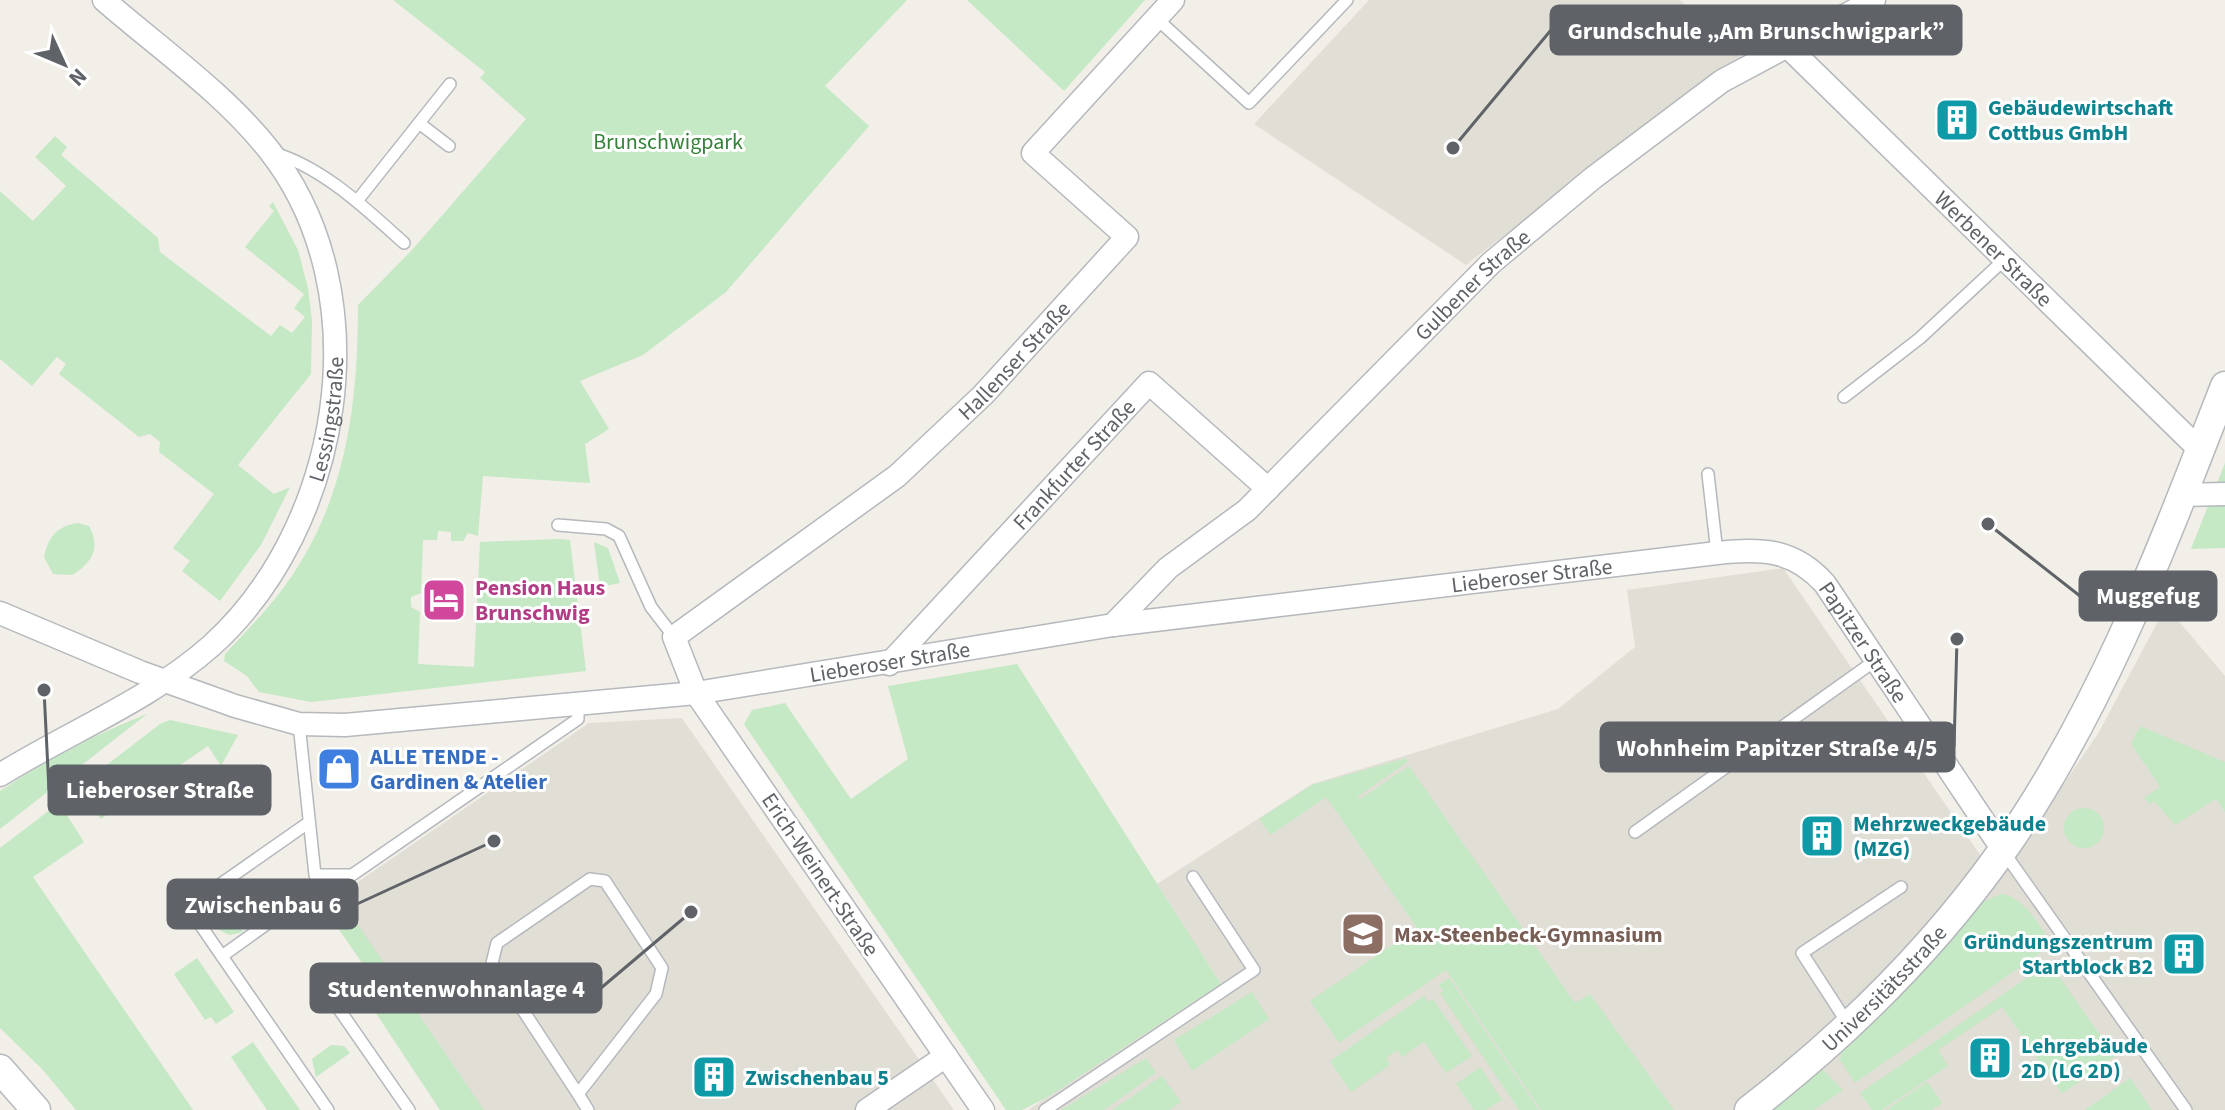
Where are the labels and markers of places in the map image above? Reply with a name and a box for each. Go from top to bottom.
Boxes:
callout: Grundschule „Am Brunschwigpark” [1551,6,1961,54]
place label: Gebäudewirtschaft Cottbus GmbH [1988,92,2173,149]
building icon: Gebäudewirtschaft Cottbus GmbH [1933,96,1981,144]
place label: Pension Haus Brunschwig [475,572,606,629]
callout: Muggefug [2080,572,2216,620]
hotel icon: Pension Haus Brunschwig [420,576,468,624]
callout: Wohnheim Papitzer Straße 4/5 [1601,723,1954,771]
place label: ALLE TENDE - Gardinen & Atelier [369,741,547,798]
shop icon: ALLE TENDE - Gardinen & Atelier [315,745,363,793]
callout: Lieberoser Straße [49,766,270,814]
place label: Mehrzweckgebäude (MZG) [1853,808,2046,865]
building icon: Mehrzweckgebäude (MZG) [1798,812,1846,860]
callout: Zwischenbau 6 [168,880,357,928]
school or university icon: Max-Steenbeck-Gymnasium [1339,910,1387,958]
place label: Max-Steenbeck-Gymnasium [1394,919,1663,951]
place label: Gründungszentrum Startblock B2 [1964,926,2153,983]
building icon: Gründungszentrum Startblock B2 [2160,930,2208,978]
callout: Studentenwohnanlage 4 [311,964,601,1012]
place label: Lehrgebäude 2D (LG 2D) [2021,1030,2148,1087]
building icon: Lehrgebäude 2D (LG 2D) [1966,1034,2014,1082]
building icon: Zwischenbau 5 [690,1053,738,1101]
place label: Zwischenbau 5 [745,1062,889,1094]

